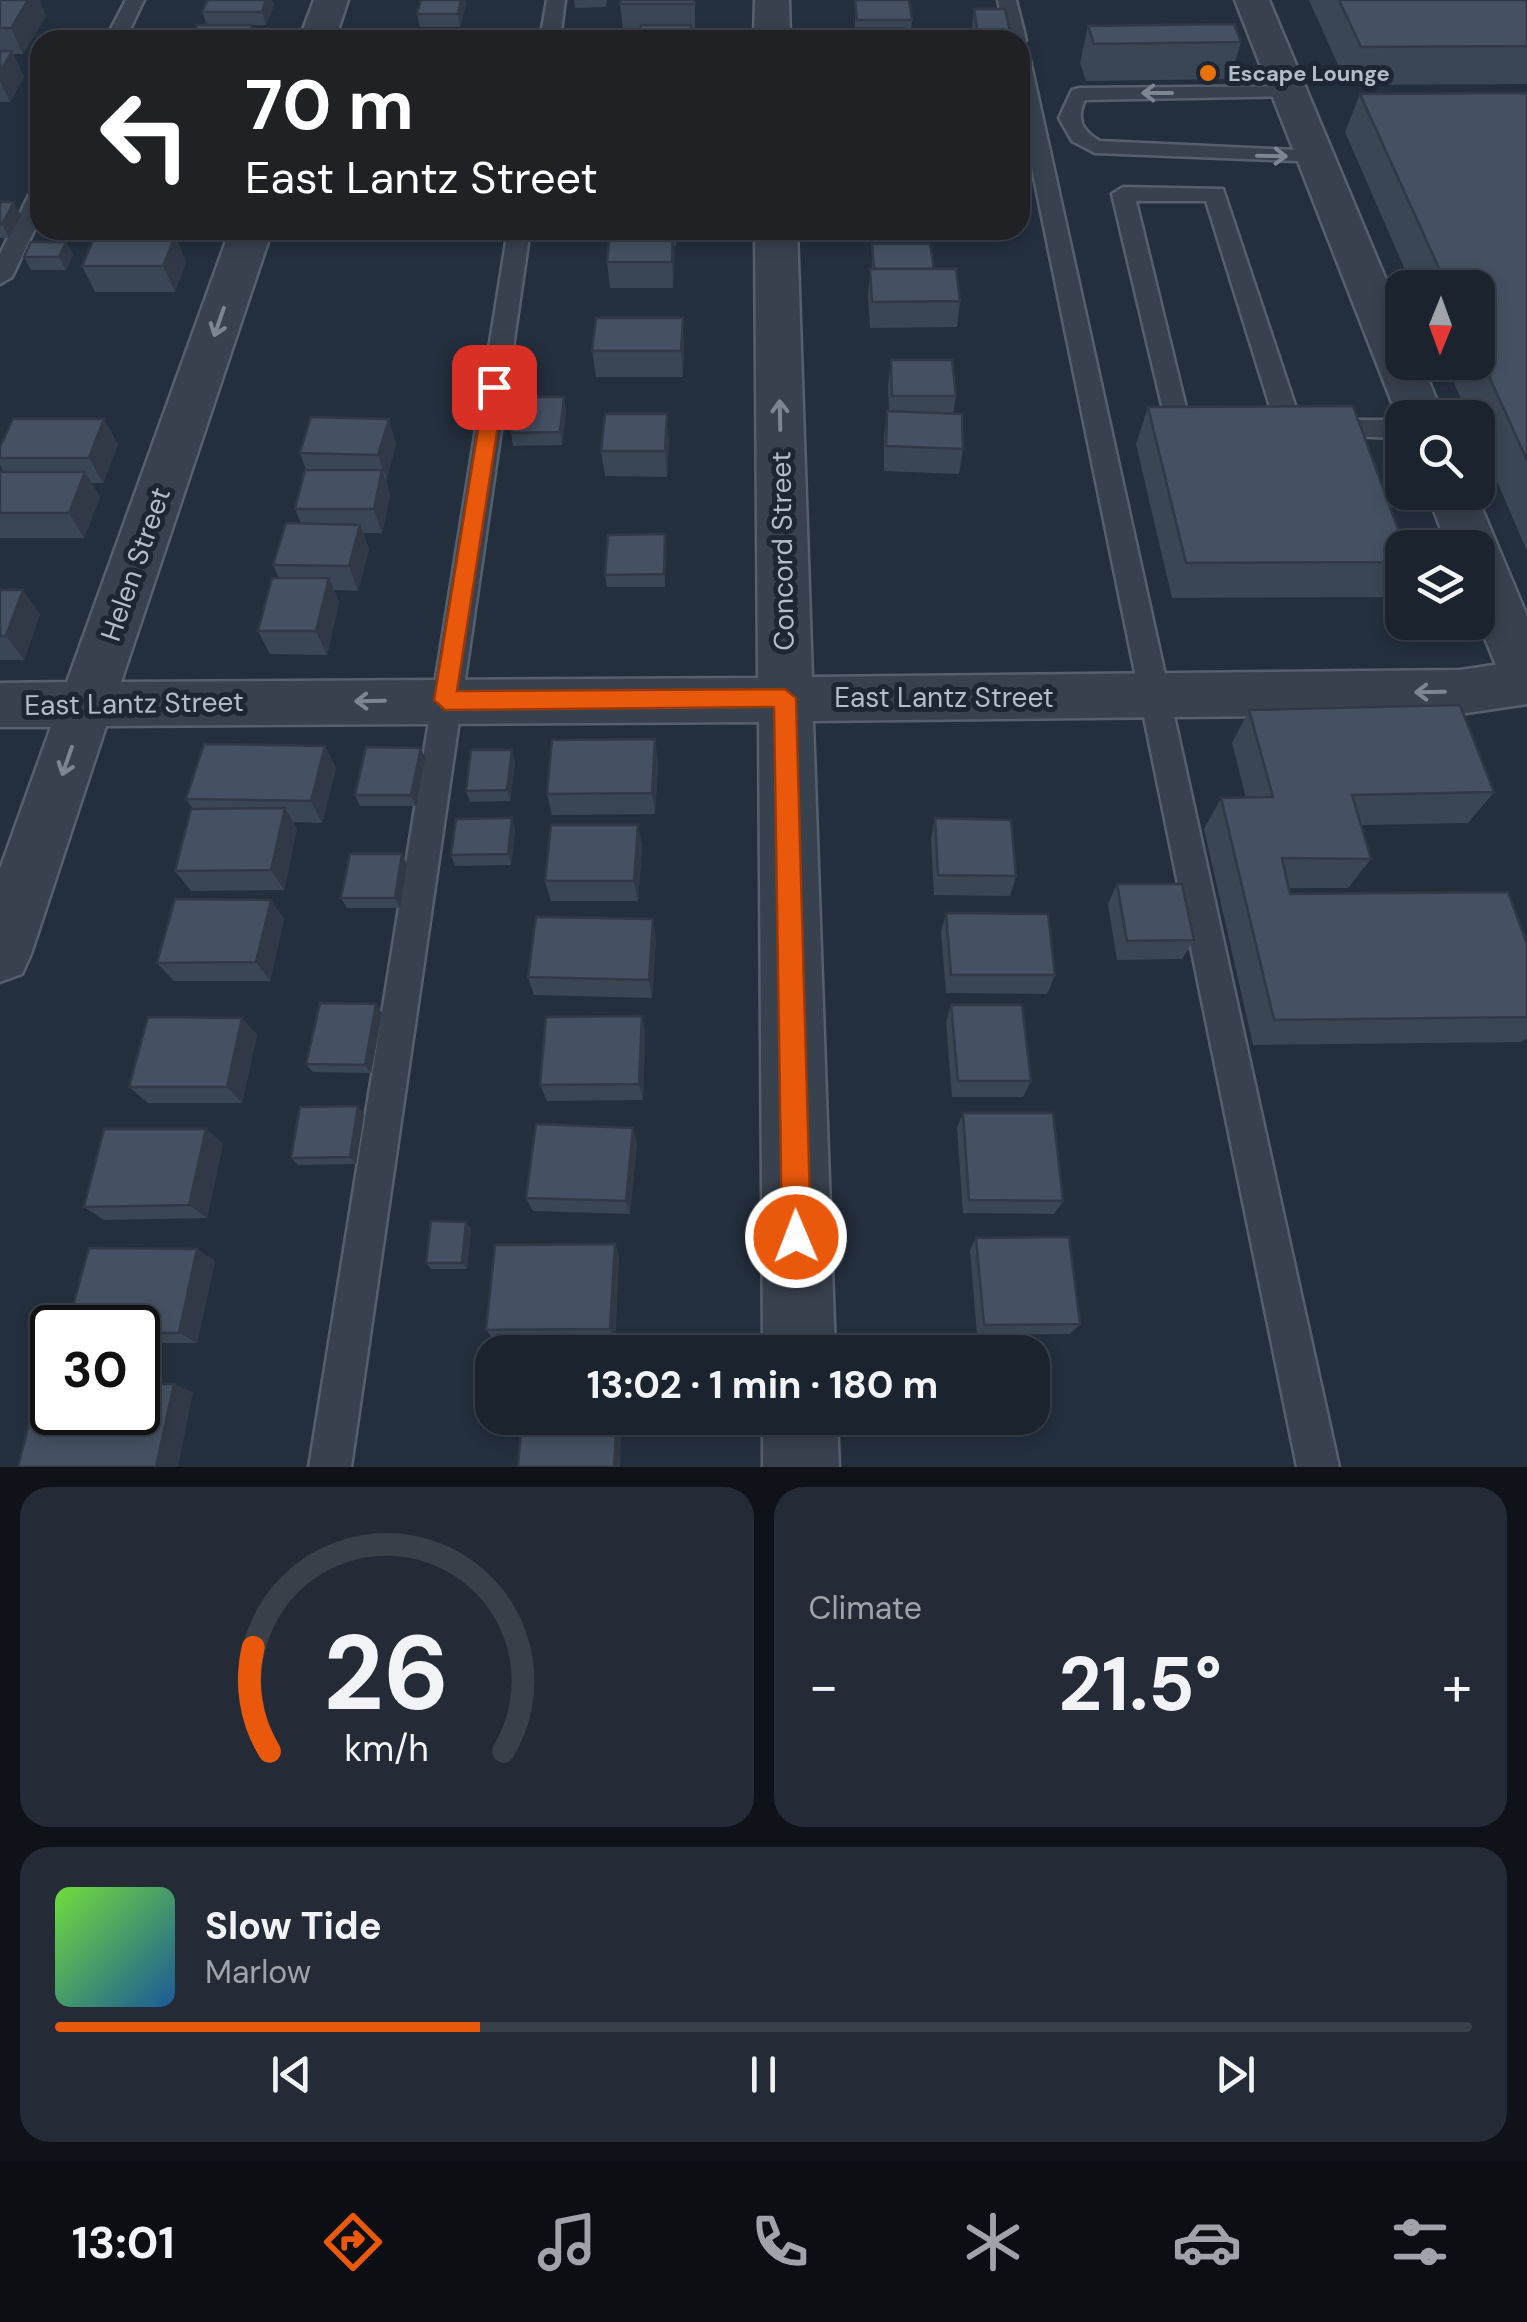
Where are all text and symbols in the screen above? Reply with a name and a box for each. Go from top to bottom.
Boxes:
place label: Escape Lounge [1228,59,1390,88]
text: 70 m [245,60,414,151]
marker: Escape Lounge [1197,62,1219,84]
icon: left [80,70,210,200]
one-way arrow [1142,84,1174,102]
one-way arrow [1254,146,1287,166]
text: East Lantz Street [245,148,598,207]
north arrow [1385,270,1495,380]
map controls [1385,270,1495,640]
one-way arrow [209,306,227,338]
pin [452,345,537,430]
icon: arrive [467,360,522,415]
one-way arrow [770,400,789,432]
button: search [1385,400,1495,510]
street label: Concord Street [762,451,803,651]
street label: Helen Street [92,482,179,646]
button: layers [1385,530,1495,640]
street label: East Lantz Street [834,679,1054,716]
one-way arrow [1415,682,1448,702]
street label: East Lantz Street [24,683,244,724]
one-way arrow [355,692,388,710]
one-way arrow [56,745,74,777]
position arrow [744,1185,848,1289]
speed limit sign: 30 [30,1305,160,1435]
text: 13:02 · 1 min · 180 m [587,1360,938,1410]
text: Climate [809,1587,922,1629]
text: 26 [324,1606,450,1741]
text: 21.5° [1059,1636,1222,1733]
text: − [809,1650,839,1722]
text: + [1442,1650,1472,1722]
text: km/h [345,1726,429,1772]
text: Slow Tide [205,1901,382,1951]
text: Marlow [205,1951,311,1993]
icon: previous [264,2047,319,2102]
icon: pause [736,2047,791,2102]
icon: next [1208,2047,1263,2102]
icon: directions [318,2207,388,2277]
icon: music [532,2207,602,2277]
icon: phone [745,2207,815,2277]
icon: climate [958,2207,1028,2277]
icon: car [1172,2207,1242,2277]
icon: filters [1385,2207,1455,2277]
text: 13:01 [72,2213,175,2272]

